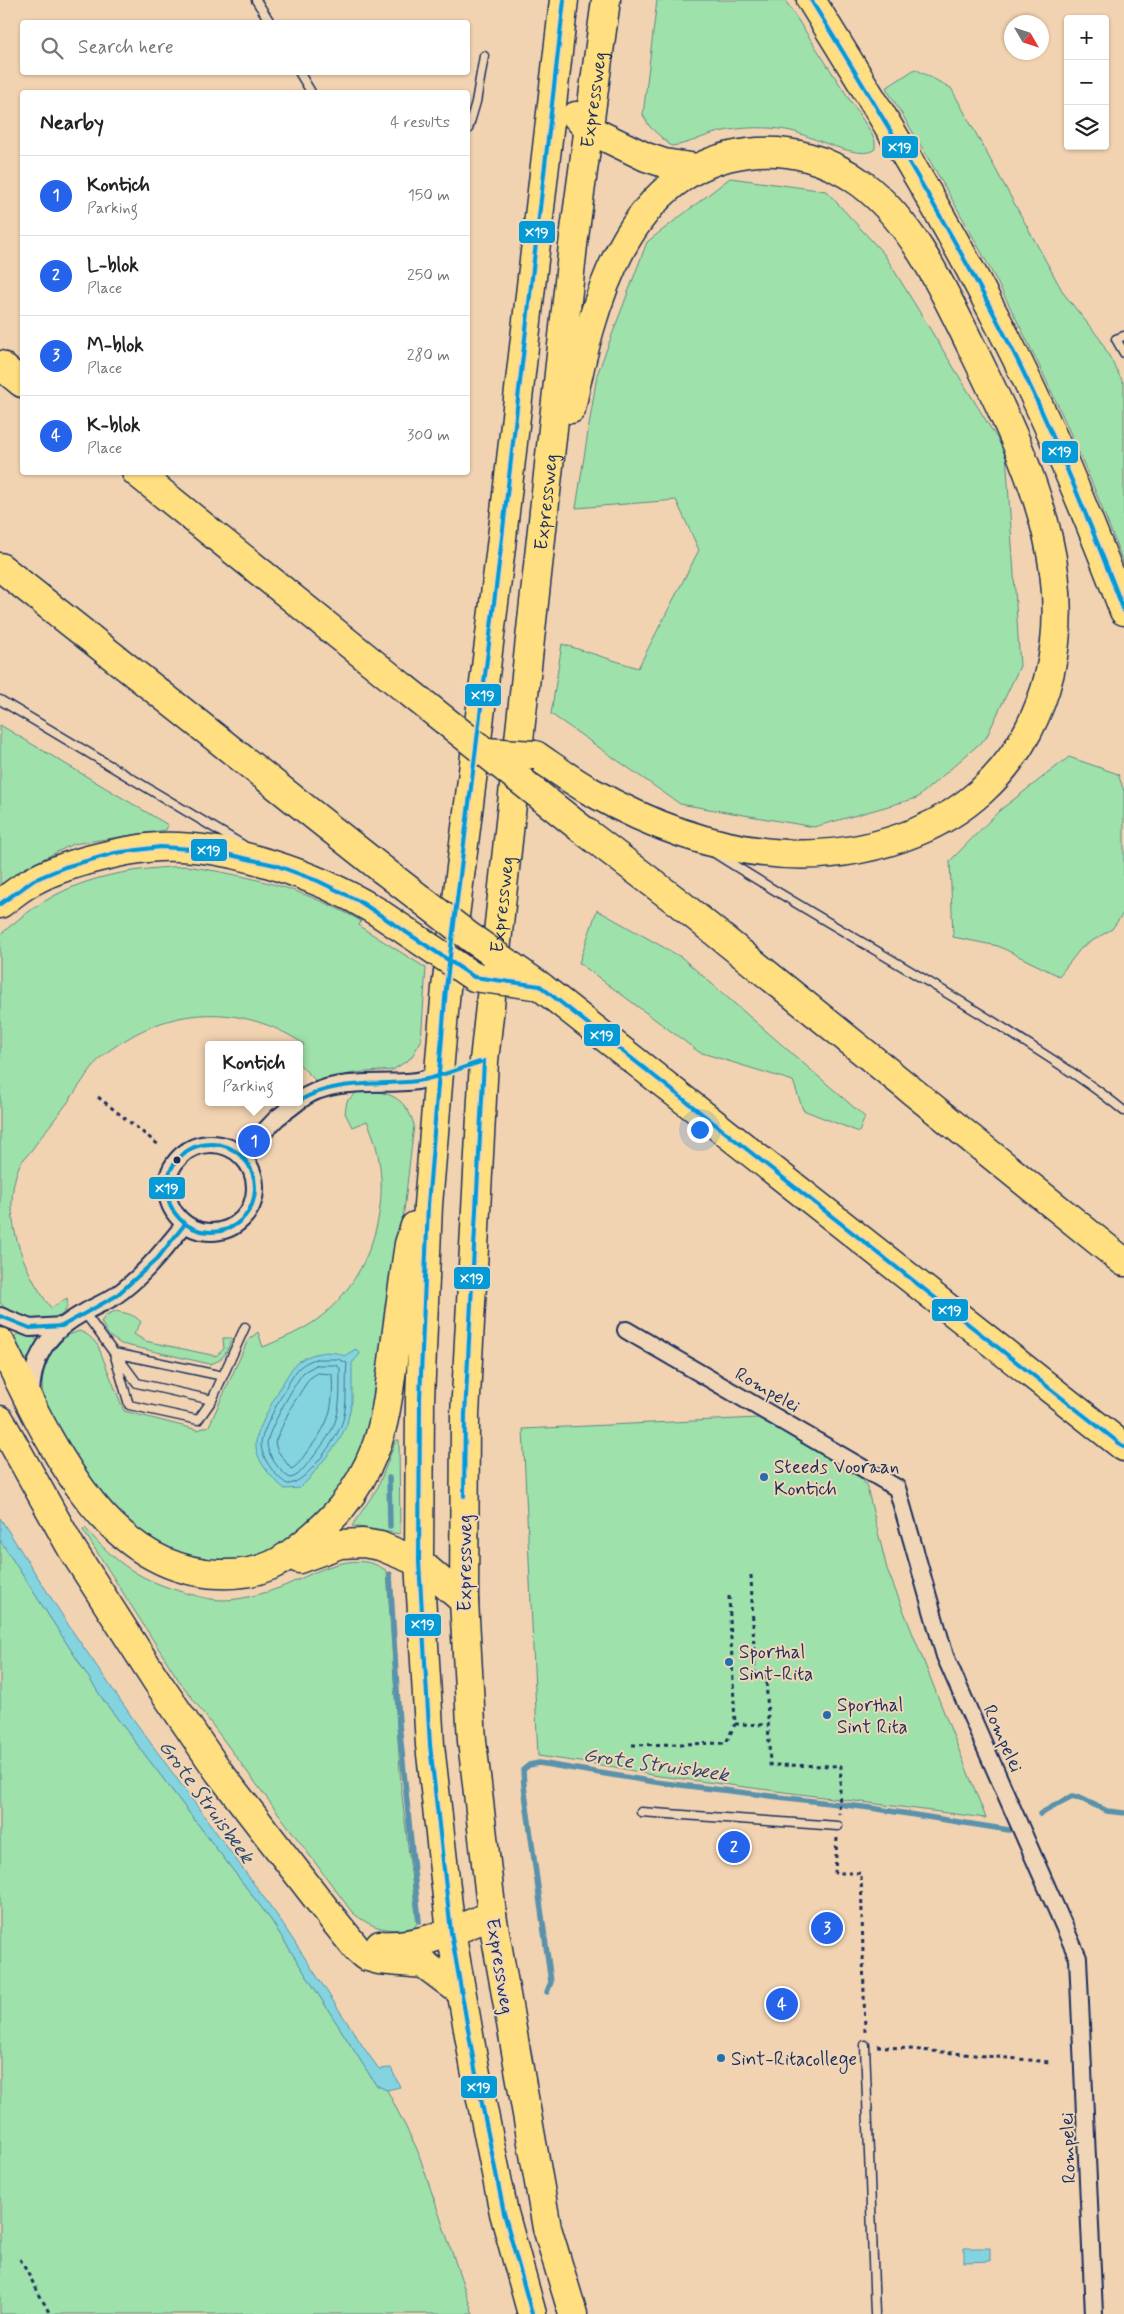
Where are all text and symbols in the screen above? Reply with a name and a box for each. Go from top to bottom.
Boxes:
north arrow [1004,15,1049,60]
map controls [1064,15,1109,150]
button: + [1064,15,1109,60]
search box [20,20,470,75]
icon: search [38,34,66,62]
text: Search here [78,35,174,60]
street label: Expressweg [575,50,614,150]
button: − [1064,60,1109,105]
button: layers [1064,105,1109,150]
text: Nearby [40,109,104,137]
text: 4 results [390,112,450,133]
line badge: X19 [881,135,919,159]
text: X19 [888,139,912,157]
text: Kontich [87,173,150,198]
text: 1 [52,185,60,206]
text: 150 m [408,185,450,206]
text: Parking [87,198,138,219]
line badge: X19 [518,220,556,244]
text: X19 [525,224,549,242]
text: L-blok [87,253,139,278]
text: 2 [52,265,60,286]
text: 250 m [407,265,450,286]
text: Place [87,278,122,299]
text: M-blok [87,333,144,358]
text: 3 [52,345,60,366]
text: 280 m [407,345,450,366]
text: Place [87,358,122,379]
text: K-blok [87,413,140,438]
text: 4 [51,425,61,446]
text: 300 m [407,425,450,446]
text: Place [87,438,122,459]
line badge: X19 [1041,440,1079,464]
text: X19 [1048,443,1072,461]
street label: Expressweg [529,453,565,552]
line badge: X19 [464,683,502,707]
text: X19 [471,687,495,705]
line badge: X19 [190,838,228,862]
text: X19 [197,842,221,860]
street label: Expressweg [485,855,521,954]
line badge: X19 [583,1023,621,1047]
text: X19 [590,1027,614,1045]
popup [205,1041,303,1106]
text: Kontich [223,1051,285,1076]
text: Parking [223,1076,274,1097]
your location [687,1117,713,1143]
pin: 1 [238,1122,270,1160]
unlabelled marker [172,1155,182,1165]
line badge: X19 [148,1176,186,1200]
text: X19 [155,1180,179,1198]
line badge: X19 [453,1266,491,1290]
text: X19 [460,1270,484,1288]
line badge: X19 [931,1298,969,1322]
text: X19 [938,1302,962,1320]
street label: Rompelei [730,1362,804,1419]
place label: Steeds Vooraan Kontich [774,1455,899,1502]
marker: Steeds Vooraan Kontich [758,1471,770,1483]
street label: Expressweg [453,1515,479,1611]
line badge: X19 [404,1613,442,1637]
text: X19 [411,1616,435,1634]
place label: Sporthal Sint-Rita [739,1640,813,1687]
marker: Sporthal Sint-Rita [723,1656,735,1668]
place label: Sporthal Sint Rita [837,1693,908,1740]
street label: Rompelei [977,1701,1029,1776]
marker: Sporthal Sint Rita [821,1709,833,1721]
water label: Grote Struisbeek [152,1735,261,1871]
water label: Grote Struisbeek [581,1742,732,1789]
pin: 2 [718,1828,750,1866]
pin: 3 [811,1909,843,1947]
street label: Expressweg [479,1916,519,2016]
pin: 4 [766,1985,798,2023]
place label: Sint-Ritacollege [731,2047,857,2074]
marker: Sint-Ritacollege [715,2052,727,2064]
line badge: X19 [460,2075,498,2099]
text: X19 [467,2079,491,2097]
street label: Rompelei [1055,2112,1082,2184]

